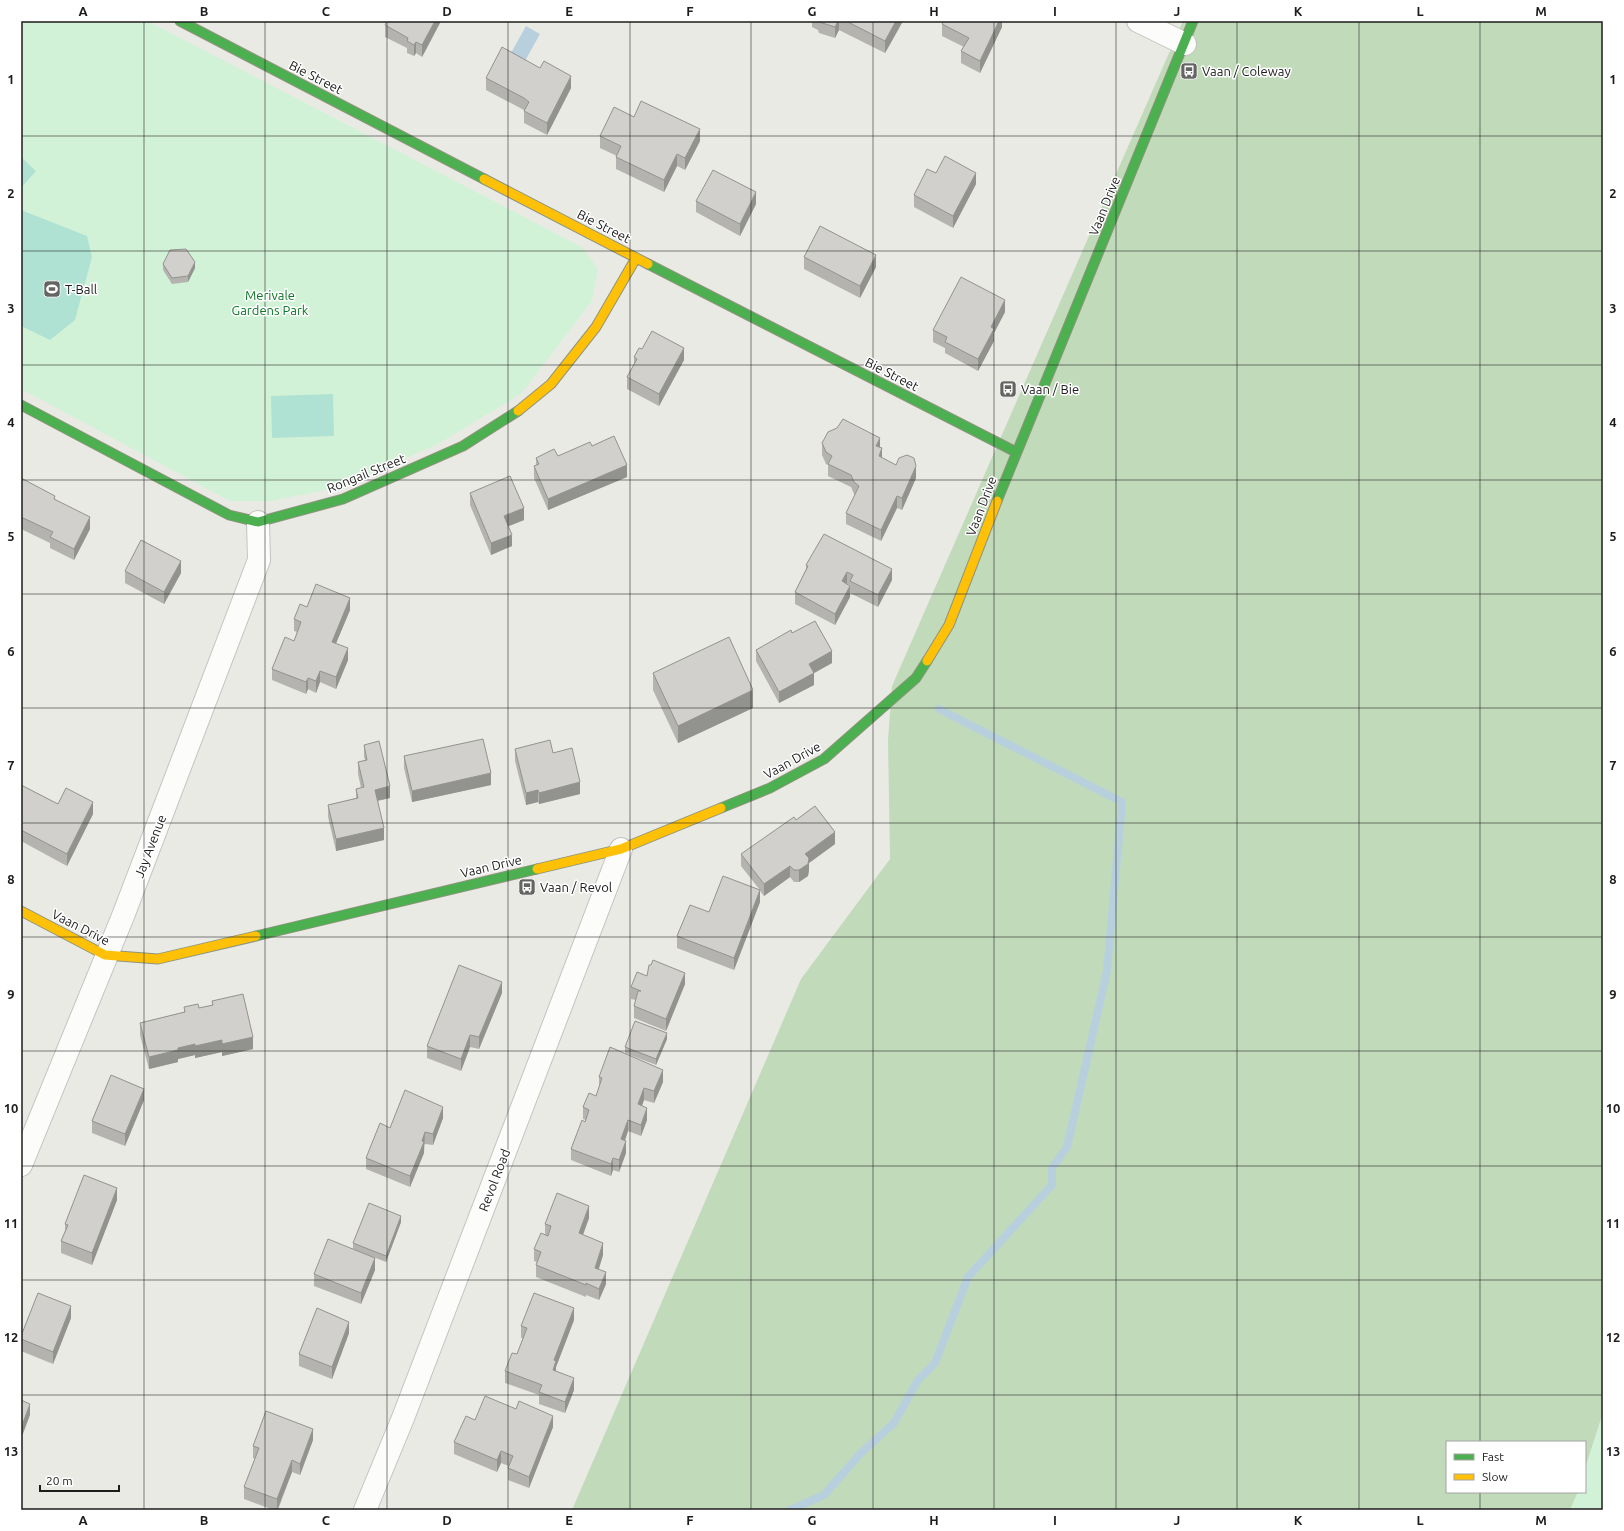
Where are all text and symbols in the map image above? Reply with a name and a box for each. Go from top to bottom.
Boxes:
text: A [78,4,88,18]
text: B [200,4,209,18]
text: C [322,4,331,18]
text: D [442,4,452,18]
text: E [565,4,573,18]
text: F [686,4,694,18]
text: G [808,4,817,18]
text: H [929,4,939,18]
text: I [1053,4,1057,18]
text: J [1174,4,1180,18]
text: K [1294,4,1303,18]
text: L [1416,4,1424,18]
text: M [1535,4,1547,18]
street label: Bie Street [287,58,345,96]
bus stop icon: Vaan / Coleway [1179,61,1199,81]
place label: Vaan / Coleway [1202,64,1291,78]
text: 1 [7,72,15,86]
text: 1 [1609,72,1617,86]
street label: Vaan Drive [1086,174,1122,238]
text: 2 [7,186,15,200]
text: 2 [1609,186,1617,200]
street label: Bie Street [575,207,633,245]
sports icon: T-Ball [42,279,62,299]
place label: T-Ball [65,282,98,296]
park label: Merivale Gardens Park [232,288,309,317]
text: 3 [7,301,15,315]
text: 3 [1609,301,1617,315]
street label: Bie Street [863,355,921,393]
bus stop icon: Vaan / Bie [998,379,1018,399]
place label: Vaan / Bie [1021,382,1079,396]
text: 4 [7,415,15,429]
text: 4 [1609,415,1617,429]
street label: Rongail Street [325,451,407,495]
street label: Vaan Drive [963,474,999,538]
text: 5 [7,529,15,543]
text: 5 [1609,529,1617,543]
text: 6 [7,644,15,658]
text: 6 [1609,644,1617,658]
street label: Vaan Drive [761,739,823,781]
text: 7 [7,758,15,772]
text: 7 [1609,758,1617,772]
street label: Jay Avenue [132,813,168,879]
street label: Vaan Drive [459,852,523,880]
text: 8 [7,872,15,886]
text: 8 [1609,872,1617,886]
bus stop icon: Vaan / Revol [517,877,537,897]
place label: Vaan / Revol [540,880,613,894]
street label: Vaan Drive [50,907,112,947]
text: 9 [7,987,15,1001]
text: 9 [1609,987,1617,1001]
text: 10 [4,1101,18,1115]
text: 10 [1606,1101,1620,1115]
street label: Revol Road [476,1147,512,1213]
text: 11 [4,1216,18,1230]
text: 11 [1606,1216,1620,1230]
text: 12 [4,1330,18,1344]
text: 12 [1606,1330,1620,1344]
legend [1446,1441,1586,1493]
text: 13 [4,1444,18,1458]
text: 13 [1606,1444,1620,1458]
text: Fast [1482,1450,1504,1463]
scale bar [40,1467,119,1493]
text: Slow [1482,1470,1508,1483]
text: 20 m [46,1474,73,1487]
text: A [78,1513,88,1527]
text: B [200,1513,209,1527]
text: C [322,1513,331,1527]
text: D [442,1513,452,1527]
text: E [565,1513,573,1527]
text: F [686,1513,694,1527]
text: G [808,1513,817,1527]
text: H [929,1513,939,1527]
text: I [1053,1513,1057,1527]
text: J [1174,1513,1180,1527]
text: K [1294,1513,1303,1527]
text: L [1416,1513,1424,1527]
text: M [1535,1513,1547,1527]

